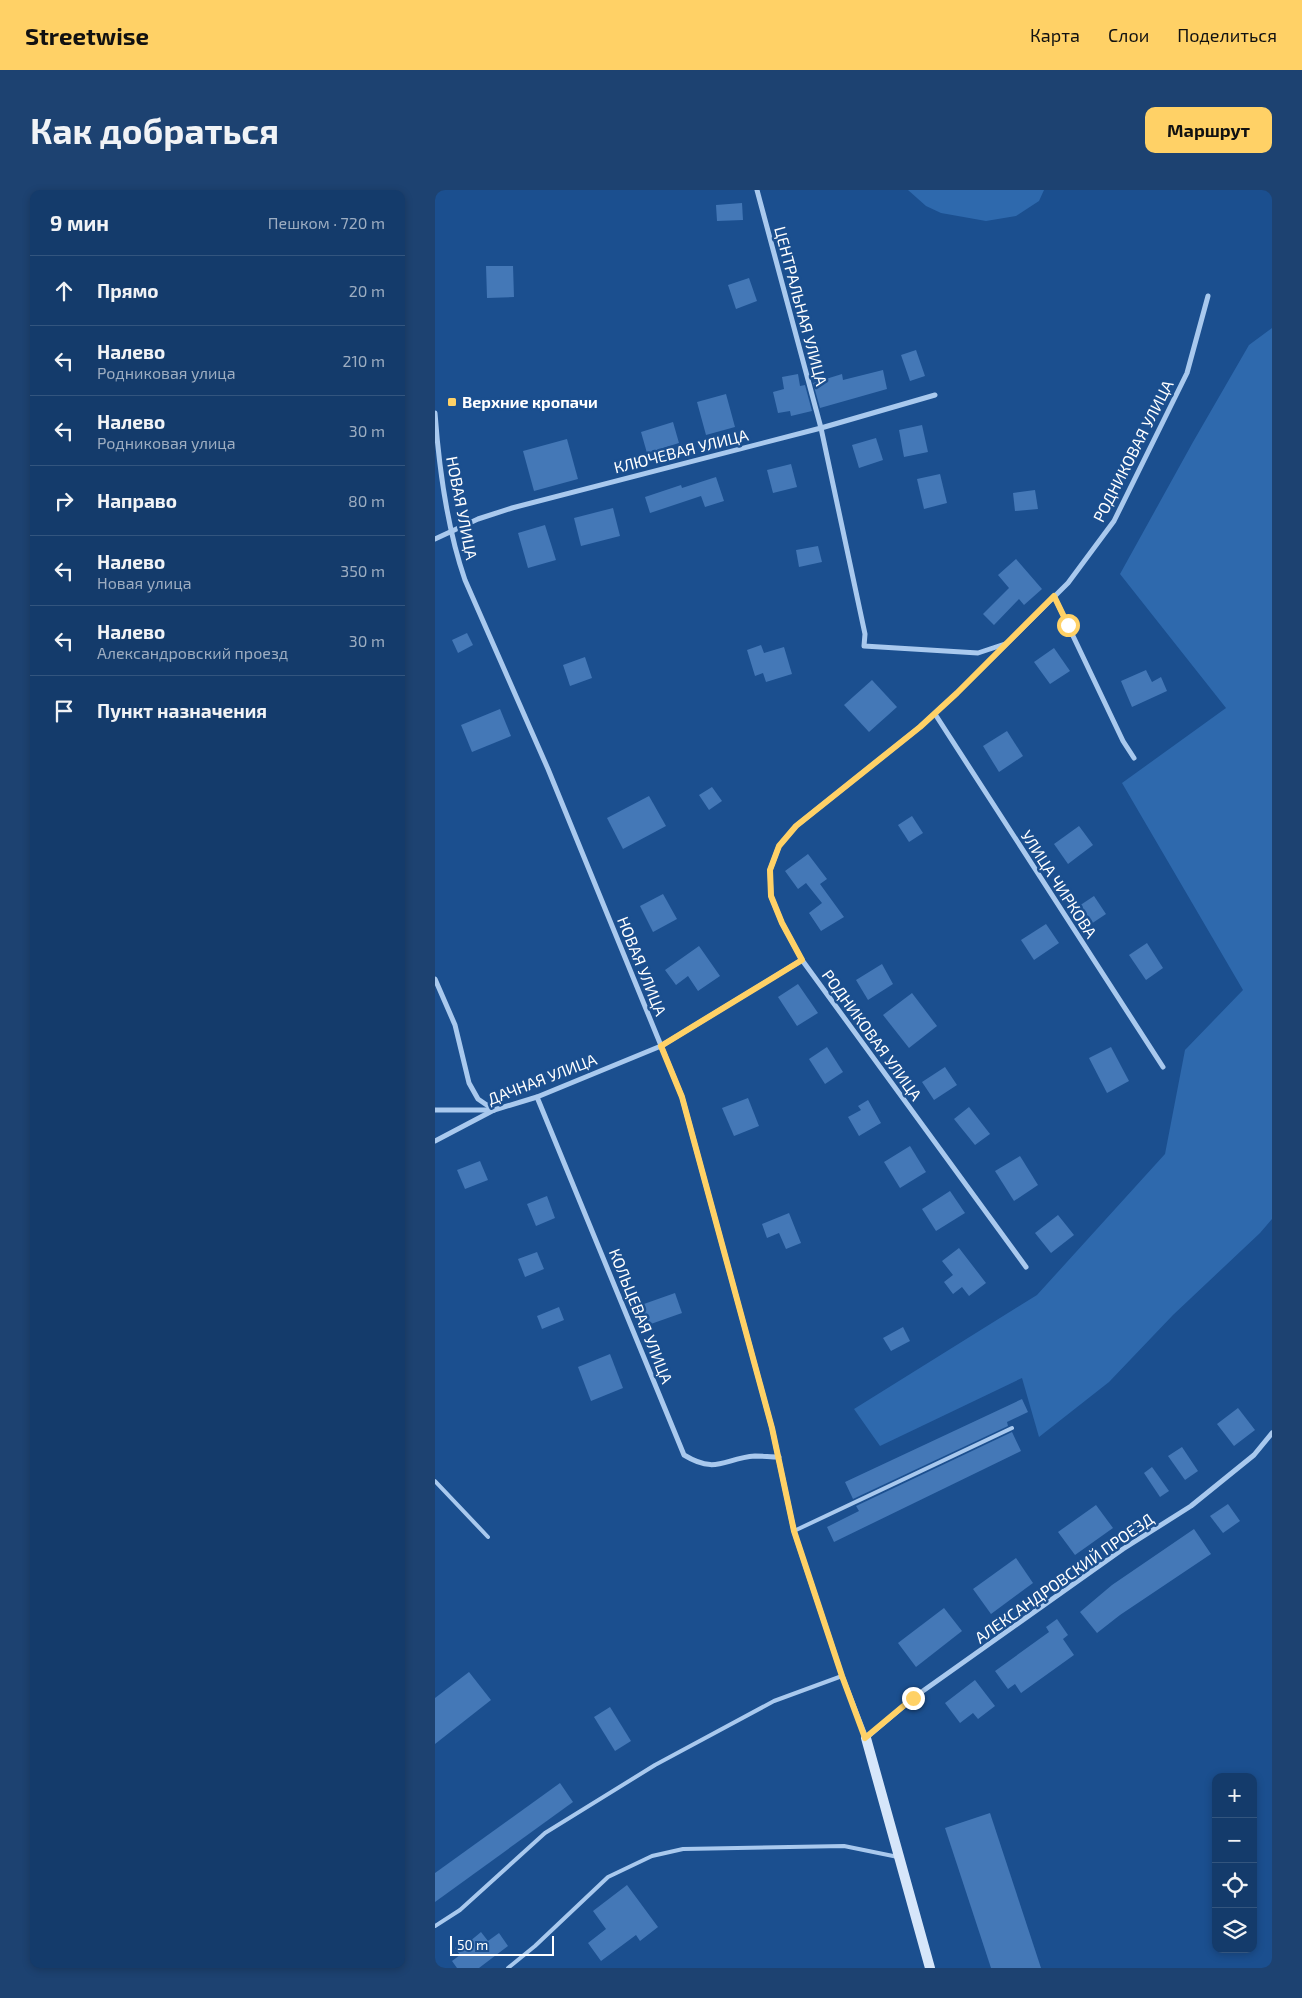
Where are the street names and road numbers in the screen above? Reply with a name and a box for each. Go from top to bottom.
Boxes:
street label: ЦЕНТРАЛЬНАЯ УЛИЦА [771,224,832,388]
street label: РОДНИКОВАЯ УЛИЦА [1088,377,1177,525]
street label: КЛЮЧЕВАЯ УЛИЦА [612,425,750,476]
street label: НОВАЯ УЛИЦА [443,454,482,561]
street label: УЛИЦА ЧИРКОВА [1017,826,1101,941]
street label: НОВАЯ УЛИЦА [614,913,671,1018]
street label: РОДНИКОВАЯ УЛИЦА [819,966,926,1104]
street label: ДАЧНАЯ УЛИЦА [485,1049,599,1108]
street label: КОЛЬЦЕВАЯ УЛИЦА [606,1246,677,1386]
street label: АЛЕКСАНДРОВСКИЙ ПРОЕЗД [971,1509,1157,1647]

